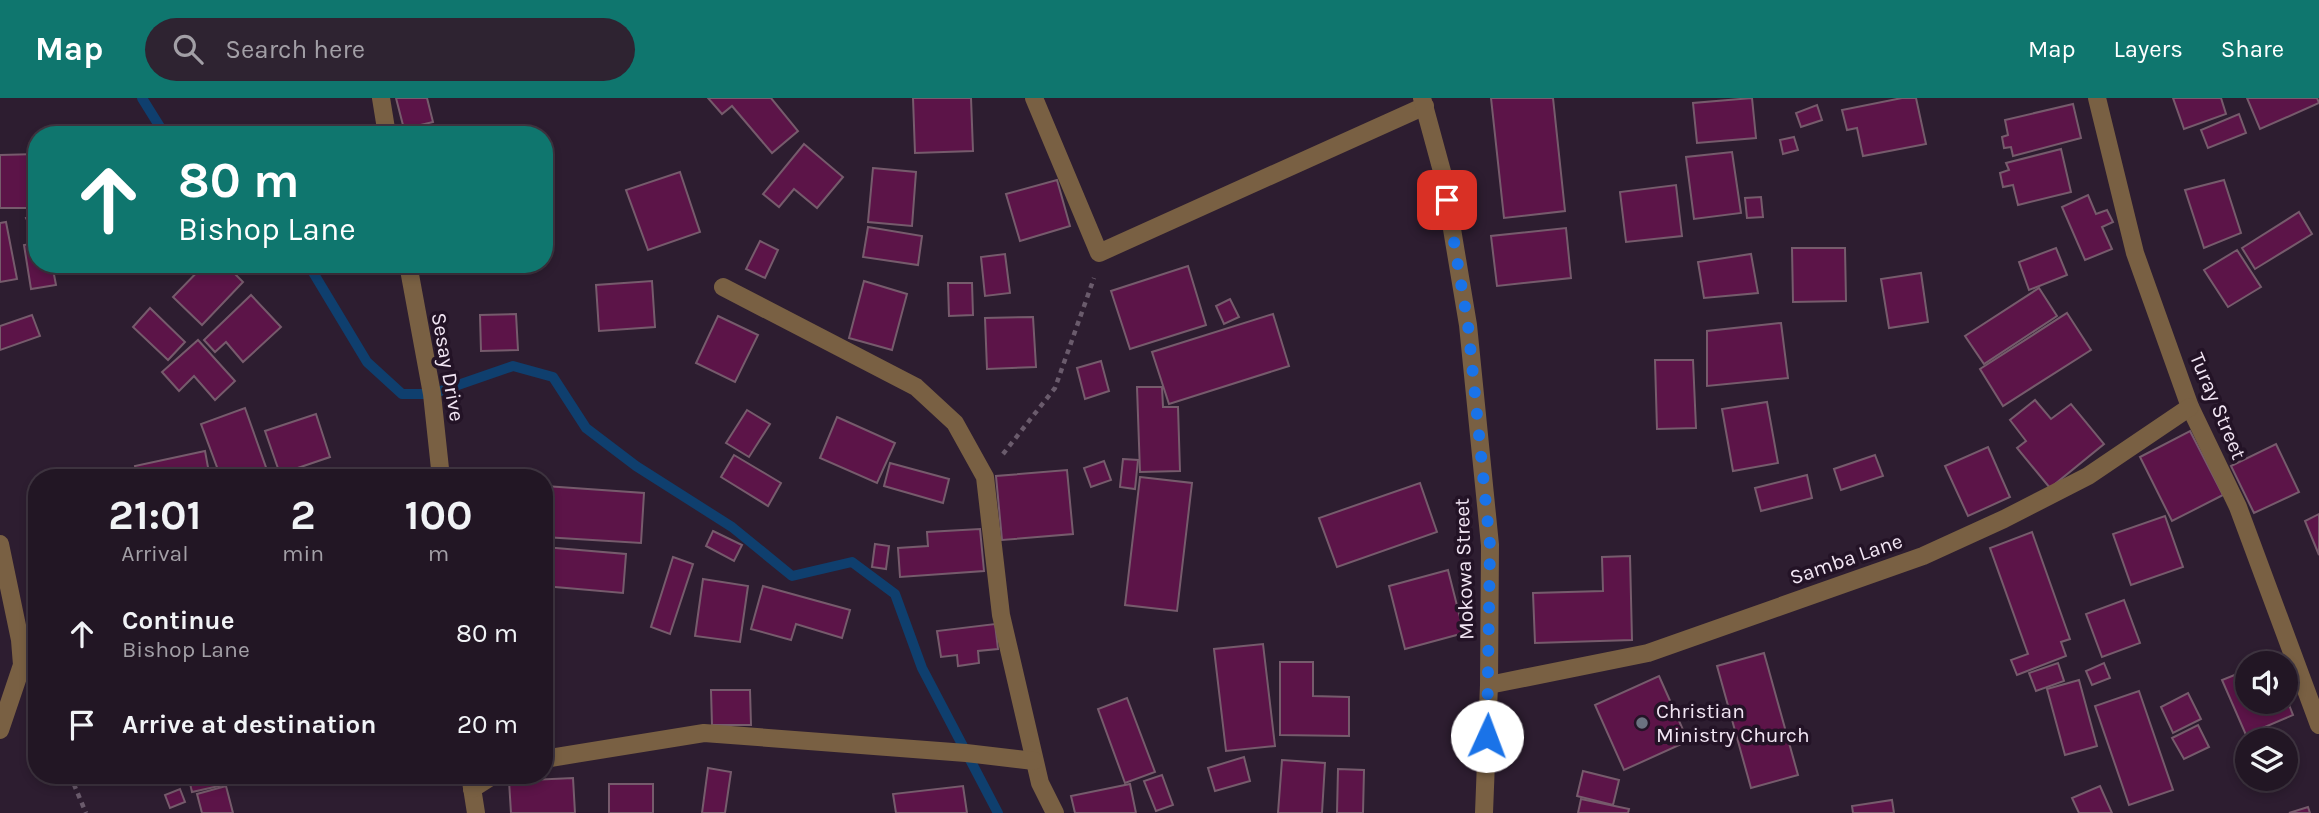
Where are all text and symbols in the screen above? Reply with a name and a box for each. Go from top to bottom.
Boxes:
search box [145,18,635,81]
text: Map [35,30,103,68]
icon: search [169,30,207,68]
text: Search here [225,34,365,65]
text: Map [2028,35,2076,63]
text: Layers [2114,35,2183,63]
text: Share [2221,35,2284,63]
text: 80 m [178,152,300,209]
icon: ahead [63,154,154,245]
pin [1417,170,1477,230]
icon: arrive [1428,181,1466,219]
text: Bishop Lane [178,211,356,248]
street label: Sesay Drive [427,311,469,423]
street label: Turay Street [2185,349,2251,463]
text: 21:01 [108,490,202,540]
text: 2 [290,490,316,540]
text: 100 [405,490,473,540]
street label: Mokowa Street [1450,498,1478,640]
street label: Samba Lane [1786,528,1906,590]
text: Arrival [121,540,189,567]
text: min [282,540,324,567]
text: m [428,540,449,567]
text: Continue [122,605,234,636]
icon: ahead [63,615,101,653]
text: 80 m [456,618,518,649]
text: Bishop Lane [122,636,250,663]
map controls [2235,651,2298,791]
button: sound [2235,651,2298,714]
position arrow [1450,699,1524,773]
place label: Christian Ministry Church [1656,699,1810,747]
icon: arrive [63,706,101,744]
text: Arrive at destination [122,709,376,740]
text: 20 m [457,709,518,740]
marker: Christian Ministry Church [1634,715,1650,731]
button: layers [2235,728,2298,791]

